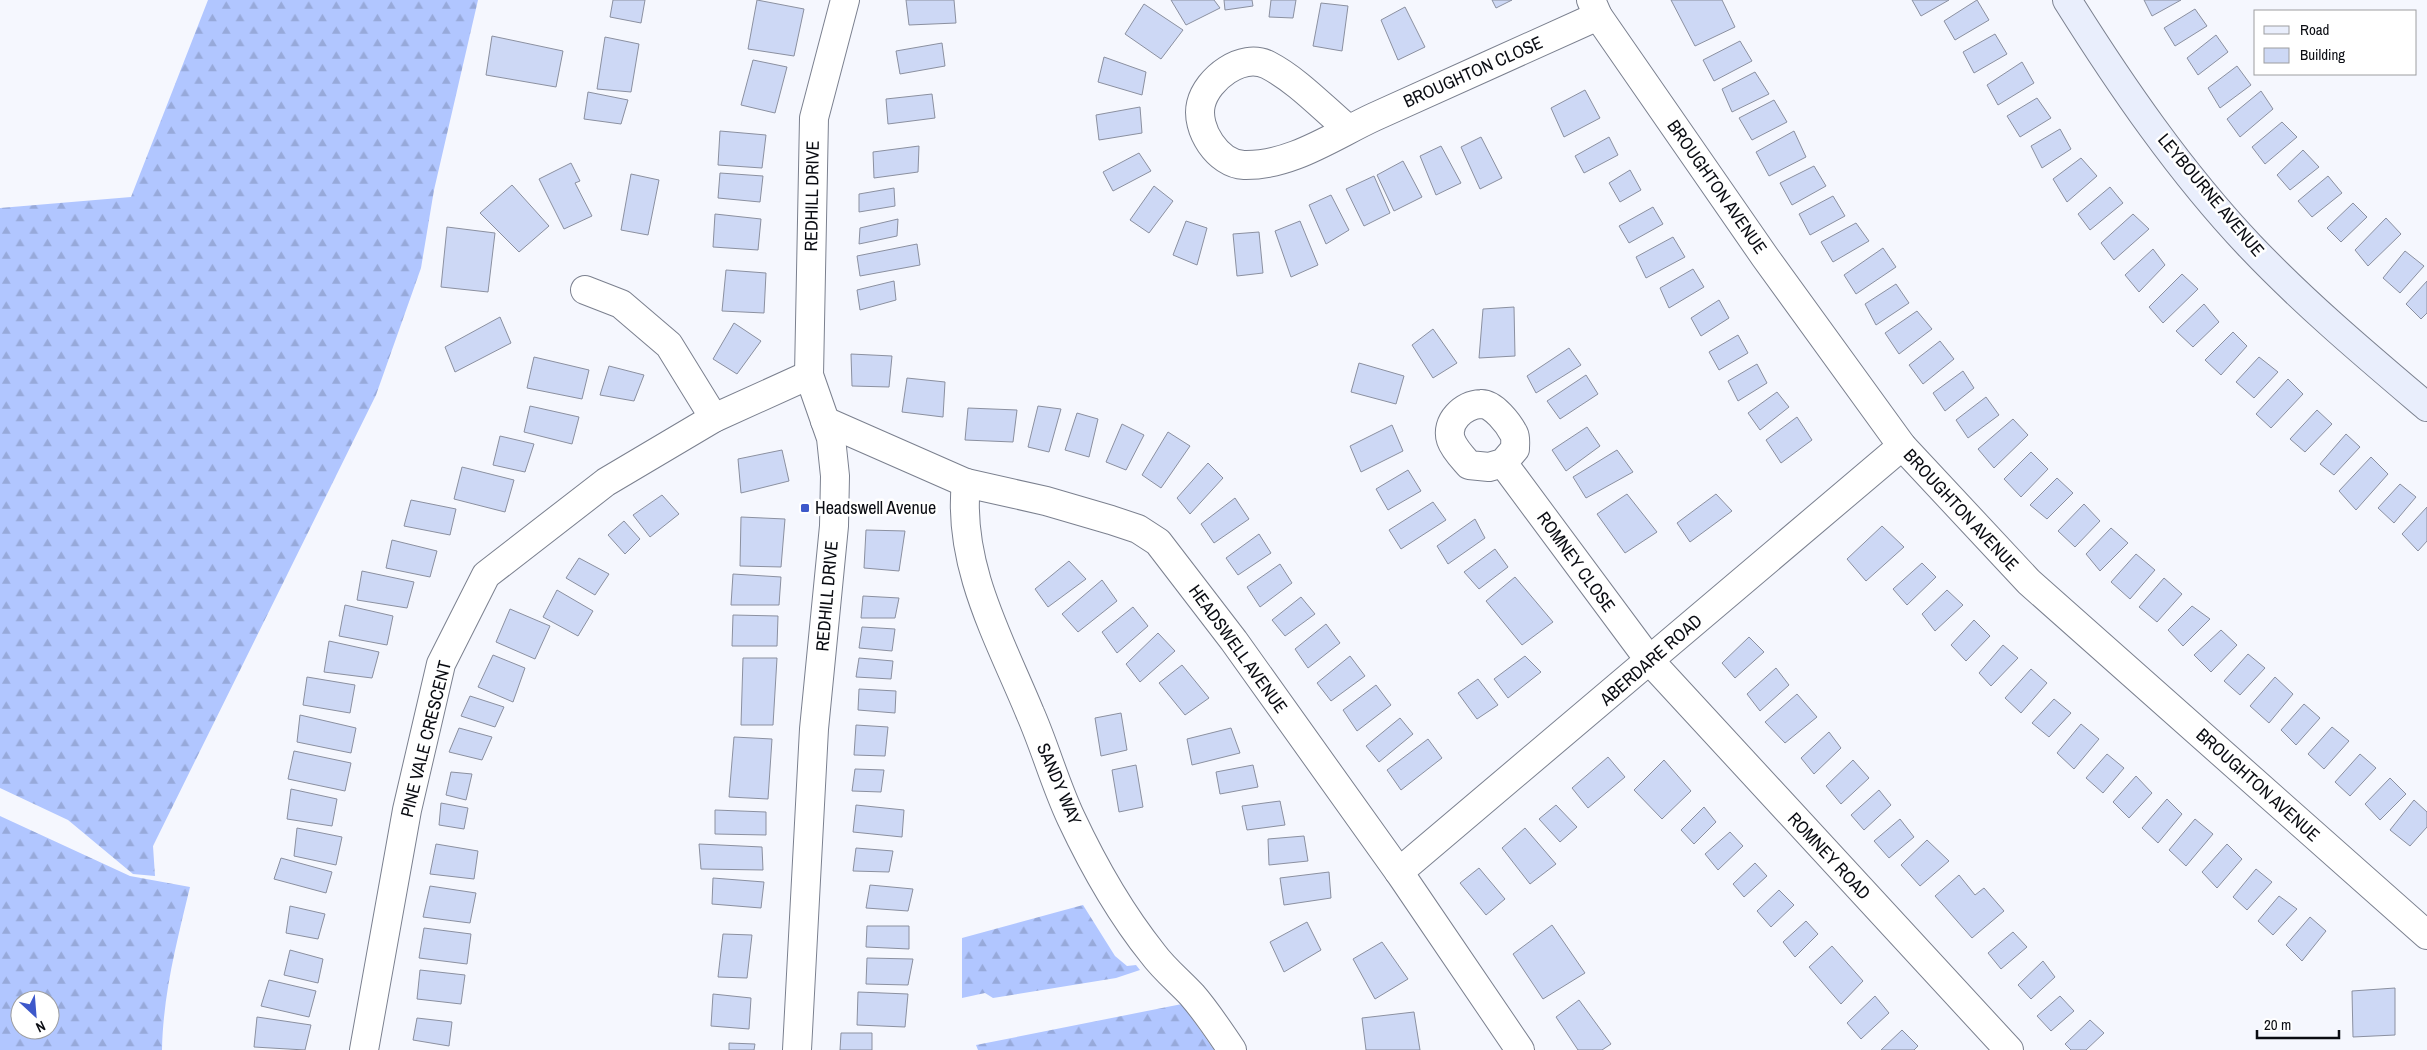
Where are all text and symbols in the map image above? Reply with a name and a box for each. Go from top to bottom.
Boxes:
legend [2254,10,2417,75]
text: Road [2300,19,2329,40]
street label: BROUGHTON CLOSE [1399,30,1546,113]
text: Building [2300,44,2345,65]
street label: BROUGHTON AVENUE [1662,115,1773,259]
street label: LEYBOURNE AVENUE [2152,128,2270,262]
street label: REDHILL DRIVE [798,140,825,252]
street label: BROUGHTON AVENUE [1898,443,2025,576]
place label: Headswell Avenue [815,495,936,520]
marker: Headswell Avenue [799,502,811,514]
street label: ROMNEY CLOSE [1531,506,1621,617]
street label: REDHILL DRIVE [809,540,844,652]
street label: HEADSWELL AVENUE [1183,579,1294,718]
street label: ABERDARE ROAD [1593,608,1707,712]
street label: PINE VALE CRESCENT [394,658,457,820]
street label: BROUGHTON AVENUE [2191,722,2326,847]
street label: SANDY WAY [1031,739,1088,829]
street label: ROMNEY ROAD [1782,806,1876,905]
north arrow [10,990,60,1040]
scale bar [2257,1008,2340,1040]
text: 20 m [2264,1014,2291,1035]
text: N [33,1017,48,1037]

